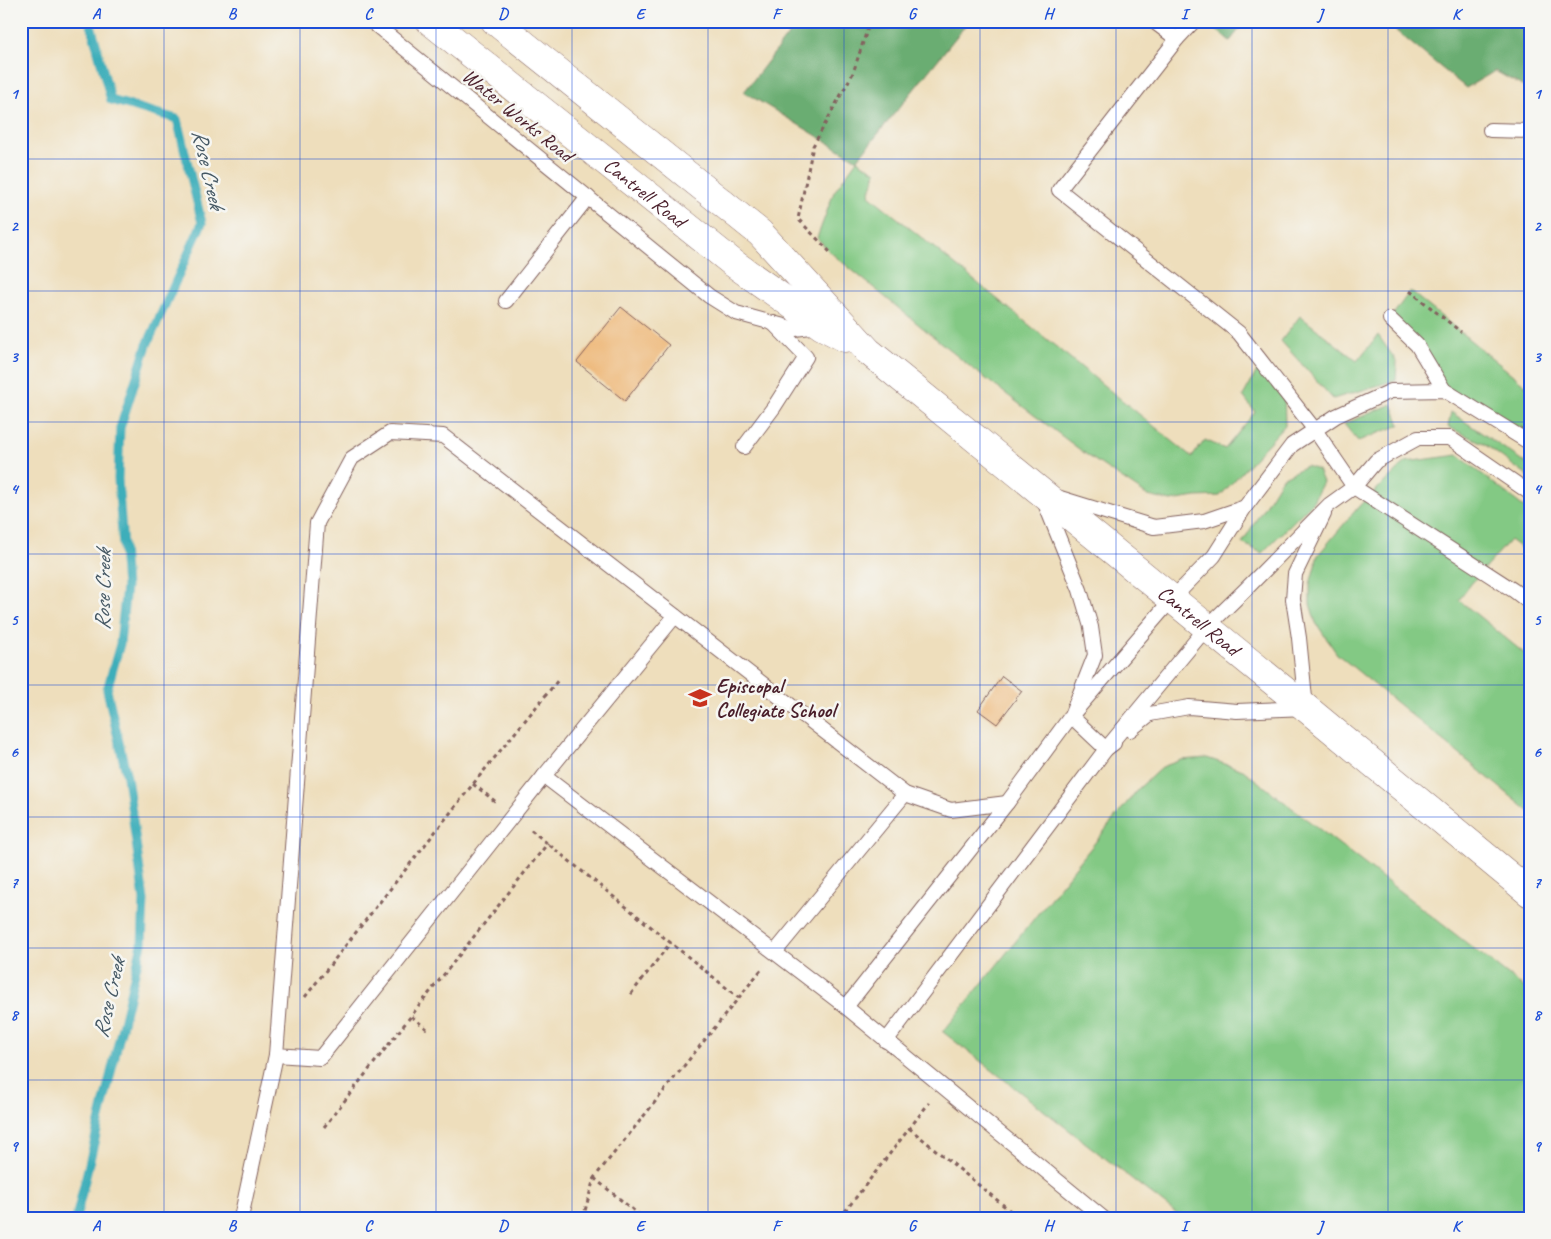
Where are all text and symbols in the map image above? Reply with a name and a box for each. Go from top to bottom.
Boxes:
text: A [92,4,102,24]
text: B [228,4,238,24]
text: C [364,4,374,24]
text: D [498,4,509,24]
text: E [636,4,647,24]
text: F [772,4,783,24]
text: G [908,4,918,24]
text: H [1043,4,1055,24]
text: I [1181,4,1191,24]
text: J [1316,4,1325,24]
text: K [1452,4,1464,24]
street label: Water Works Road [457,62,581,169]
text: 1 [10,84,19,104]
text: 1 [1533,84,1542,104]
water label: Rose Creek [185,127,232,215]
street label: Cantrell Road [598,152,693,235]
text: 2 [10,216,19,236]
text: 2 [1533,216,1542,236]
text: 3 [10,347,19,367]
text: 3 [1533,347,1542,367]
text: 4 [10,479,19,499]
text: 4 [1533,479,1542,499]
water label: Rose Creek [88,546,118,630]
street label: Cantrell Road [1153,580,1247,663]
text: 5 [11,610,20,630]
text: 5 [1534,610,1543,630]
place label: Episcopal Collegiate School [716,673,839,723]
school or university icon: Episcopal Collegiate School [687,685,713,711]
text: 6 [10,742,19,762]
text: 6 [1533,742,1542,762]
text: 7 [10,873,19,893]
text: 7 [1533,873,1542,893]
water label: Rose Creek [86,952,133,1040]
text: 8 [10,1005,19,1025]
text: 8 [1533,1005,1542,1025]
text: 9 [10,1136,19,1156]
text: 9 [1533,1136,1542,1156]
text: A [92,1216,102,1236]
text: B [228,1216,238,1236]
text: C [364,1216,374,1236]
text: D [498,1216,509,1236]
text: E [636,1216,647,1236]
text: F [772,1216,783,1236]
text: G [908,1216,918,1236]
text: H [1043,1216,1055,1236]
text: I [1181,1216,1191,1236]
text: J [1316,1216,1325,1236]
text: K [1452,1216,1464,1236]

